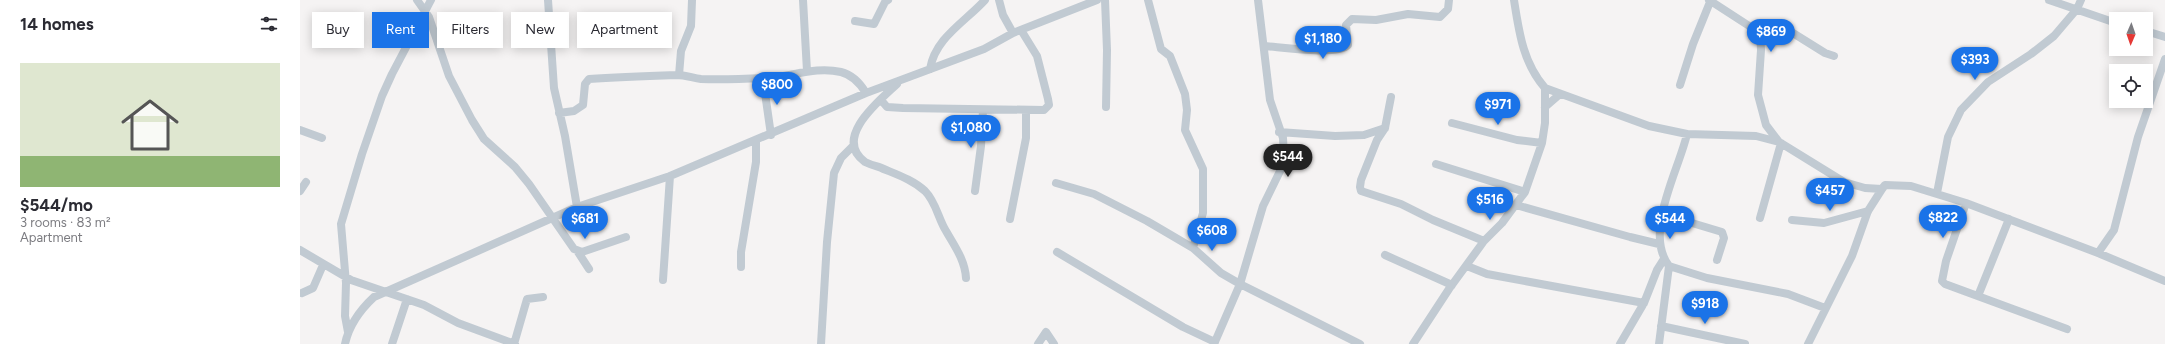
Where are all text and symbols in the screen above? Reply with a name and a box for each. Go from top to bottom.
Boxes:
chip: Buy [312,12,364,48]
chip: Rent [372,12,429,48]
chip: Filters [437,12,503,48]
chip: New [511,12,569,48]
chip: Apartment [577,12,672,48]
north arrow [2109,12,2153,56]
map controls [2109,12,2153,108]
icon: filters [258,13,280,35]
text: 14 homes [20,14,94,34]
pin: $869 [1747,19,1795,53]
text: $869 [1756,24,1786,39]
pin: $1,180 [1290,26,1356,60]
text: $1,180 [1304,31,1342,46]
pin: $393 [1951,47,1999,81]
text: $393 [1960,52,1990,67]
button: locate [2109,64,2153,108]
pin: $800 [753,72,801,106]
text: $800 [761,77,793,92]
icon: home [114,89,186,161]
pin: $971 [1474,92,1522,126]
text: $971 [1484,97,1512,112]
pin: $1,080 [938,115,1004,149]
text: $1,080 [951,120,991,135]
pin: $544 [1264,144,1312,178]
text: $544 [1272,149,1304,164]
pin: $457 [1806,178,1854,212]
text: $457 [1815,183,1845,198]
pin: $516 [1466,187,1514,221]
text: $516 [1476,192,1504,207]
text: $544/mo [20,195,93,215]
pin: $822 [1919,205,1967,239]
pin: $681 [561,206,609,240]
pin: $544 [1646,206,1694,240]
text: $822 [1928,210,1958,225]
text: $681 [571,211,599,226]
text: $544 [1654,211,1686,226]
text: 3 rooms · 83 m² [20,215,111,230]
pin: $608 [1188,218,1236,252]
text: $608 [1196,223,1228,238]
text: Apartment [20,230,83,245]
pin: $918 [1681,291,1729,325]
text: $918 [1691,296,1719,311]

